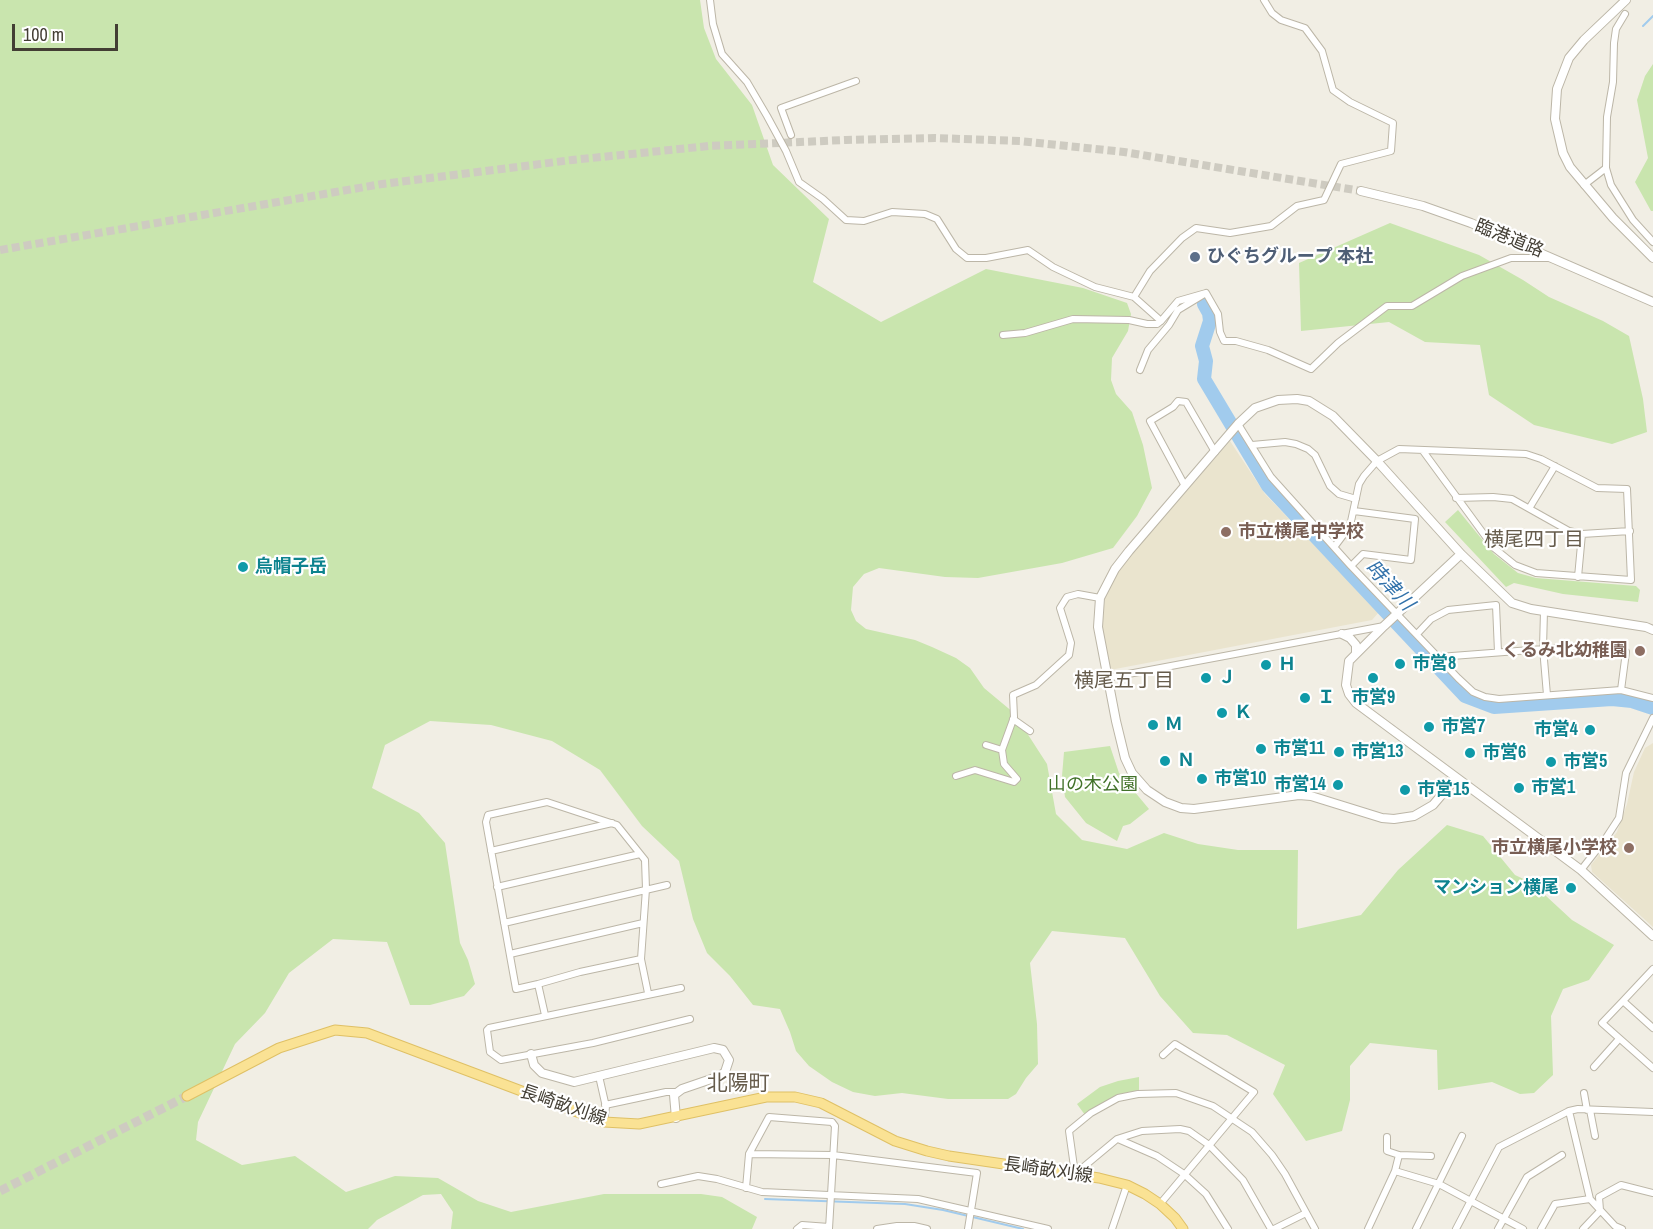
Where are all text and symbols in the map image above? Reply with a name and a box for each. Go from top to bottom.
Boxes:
scale bar [15,12,122,50]
text: 100 m [23,22,64,47]
street label: 臨港道路 [1472,216,1546,262]
place label: ひぐちグループ 本社 [1207,246,1373,268]
marker: ひぐちグループ 本社 [1188,250,1202,264]
place label: 市立横尾中学校 [1238,521,1364,543]
marker: 市立横尾中学校 [1219,525,1233,539]
district label: 横尾四丁目 [1484,529,1584,553]
place label: 烏帽子岳 [255,556,327,578]
water label: 時津川 [1360,556,1418,616]
marker: 烏帽子岳 [236,560,250,574]
place label: くるみ北幼稚園 [1502,640,1628,662]
marker: くるみ北幼稚園 [1633,644,1647,658]
place label: 市営8 [1412,653,1456,675]
place label: Ｈ [1278,654,1296,676]
marker: 市営8 [1393,657,1407,671]
marker: Ｈ [1259,658,1273,672]
place label: Ｊ [1218,667,1236,689]
district label: 横尾五丁目 [1074,670,1174,694]
marker: Ｊ [1199,671,1213,685]
marker: 市営9 [1366,671,1380,685]
place label: Ｉ [1317,687,1335,709]
place label: 市営9 [1351,687,1395,709]
marker: Ｉ [1298,691,1312,705]
place label: Ｋ [1234,702,1252,724]
marker: Ｋ [1215,706,1229,720]
place label: Ｍ [1165,714,1183,736]
place label: 市営7 [1441,716,1485,738]
marker: Ｍ [1146,718,1160,732]
place label: 市営4 [1534,719,1578,741]
marker: 市営7 [1422,720,1436,734]
marker: 市営4 [1583,723,1597,737]
place label: 市営11 [1273,738,1325,760]
place label: 市営13 [1351,741,1403,763]
marker: 市営11 [1254,742,1268,756]
place label: 市営6 [1482,742,1526,764]
marker: 市営13 [1332,745,1346,759]
marker: 市営6 [1463,746,1477,760]
place label: Ｎ [1177,750,1195,772]
place label: 市営5 [1563,751,1607,773]
marker: Ｎ [1158,754,1172,768]
marker: 市営5 [1544,755,1558,769]
place label: 市営10 [1214,768,1266,790]
marker: 市営10 [1195,772,1209,786]
park label: 山の木公園 [1048,774,1138,796]
place label: 市営14 [1274,774,1326,796]
place label: 市営1 [1531,777,1575,799]
marker: 市営14 [1331,778,1345,792]
place label: 市営15 [1417,779,1469,801]
marker: 市営1 [1512,781,1526,795]
marker: 市営15 [1398,783,1412,797]
place label: 市立横尾小学校 [1491,837,1617,859]
marker: 市立横尾小学校 [1622,841,1636,855]
place label: マンション横尾 [1433,877,1559,899]
marker: マンション横尾 [1564,881,1578,895]
district label: 北陽町 [707,1071,769,1097]
street label: 長崎畝刈線 [517,1081,609,1131]
street label: 長崎畝刈線 [1002,1154,1094,1188]

